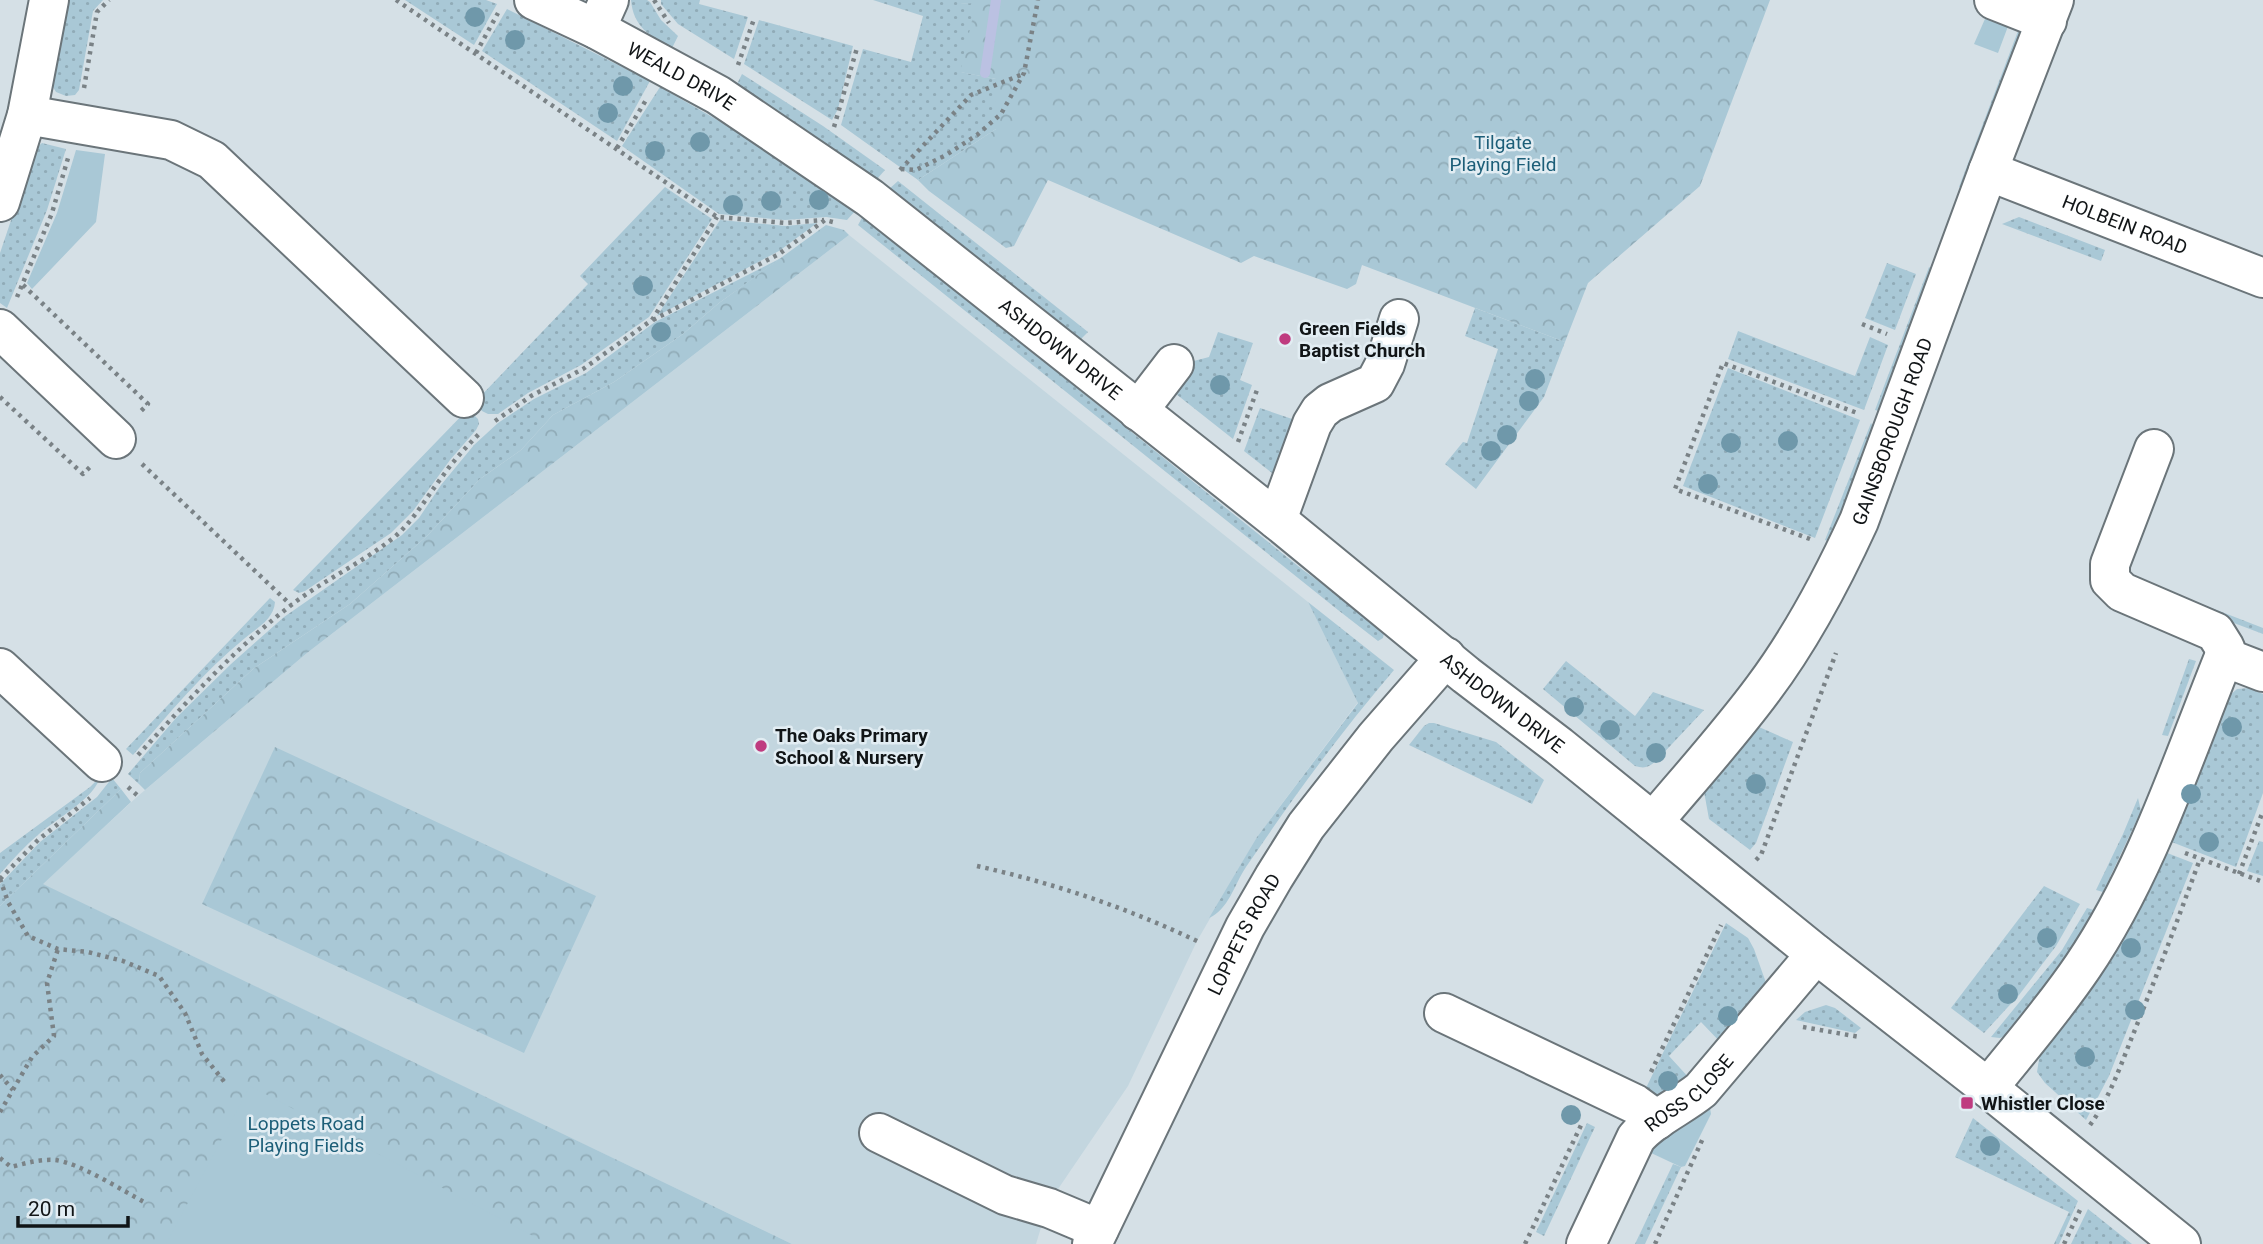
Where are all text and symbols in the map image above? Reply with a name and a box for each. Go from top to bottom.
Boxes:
street label: WEALD DRIVE [623,37,740,116]
park label: Tilgate Playing Field [1450,131,1556,176]
street label: HOLBEIN ROAD [2059,190,2191,260]
street label: ASHDOWN DRIVE [994,294,1127,405]
place label: Green Fields Baptist Church [1299,317,1425,362]
marker: Green Fields Baptist Church [1277,331,1293,347]
street label: GAINSBOROUGH ROAD [1847,335,1938,528]
street label: ASHDOWN DRIVE [1436,648,1569,758]
place label: The Oaks Primary School & Nursery [775,724,928,769]
marker: The Oaks Primary School & Nursery [753,738,769,754]
street label: LOPPETS ROAD [1203,869,1286,999]
street label: ROSS CLOSE [1640,1050,1738,1137]
place label: Whistler Close [1981,1092,2105,1115]
marker: Whistler Close [1959,1095,1975,1111]
park label: Loppets Road Playing Fields [248,1112,364,1157]
scale bar [18,1184,128,1228]
text: 20 m [28,1197,75,1221]

